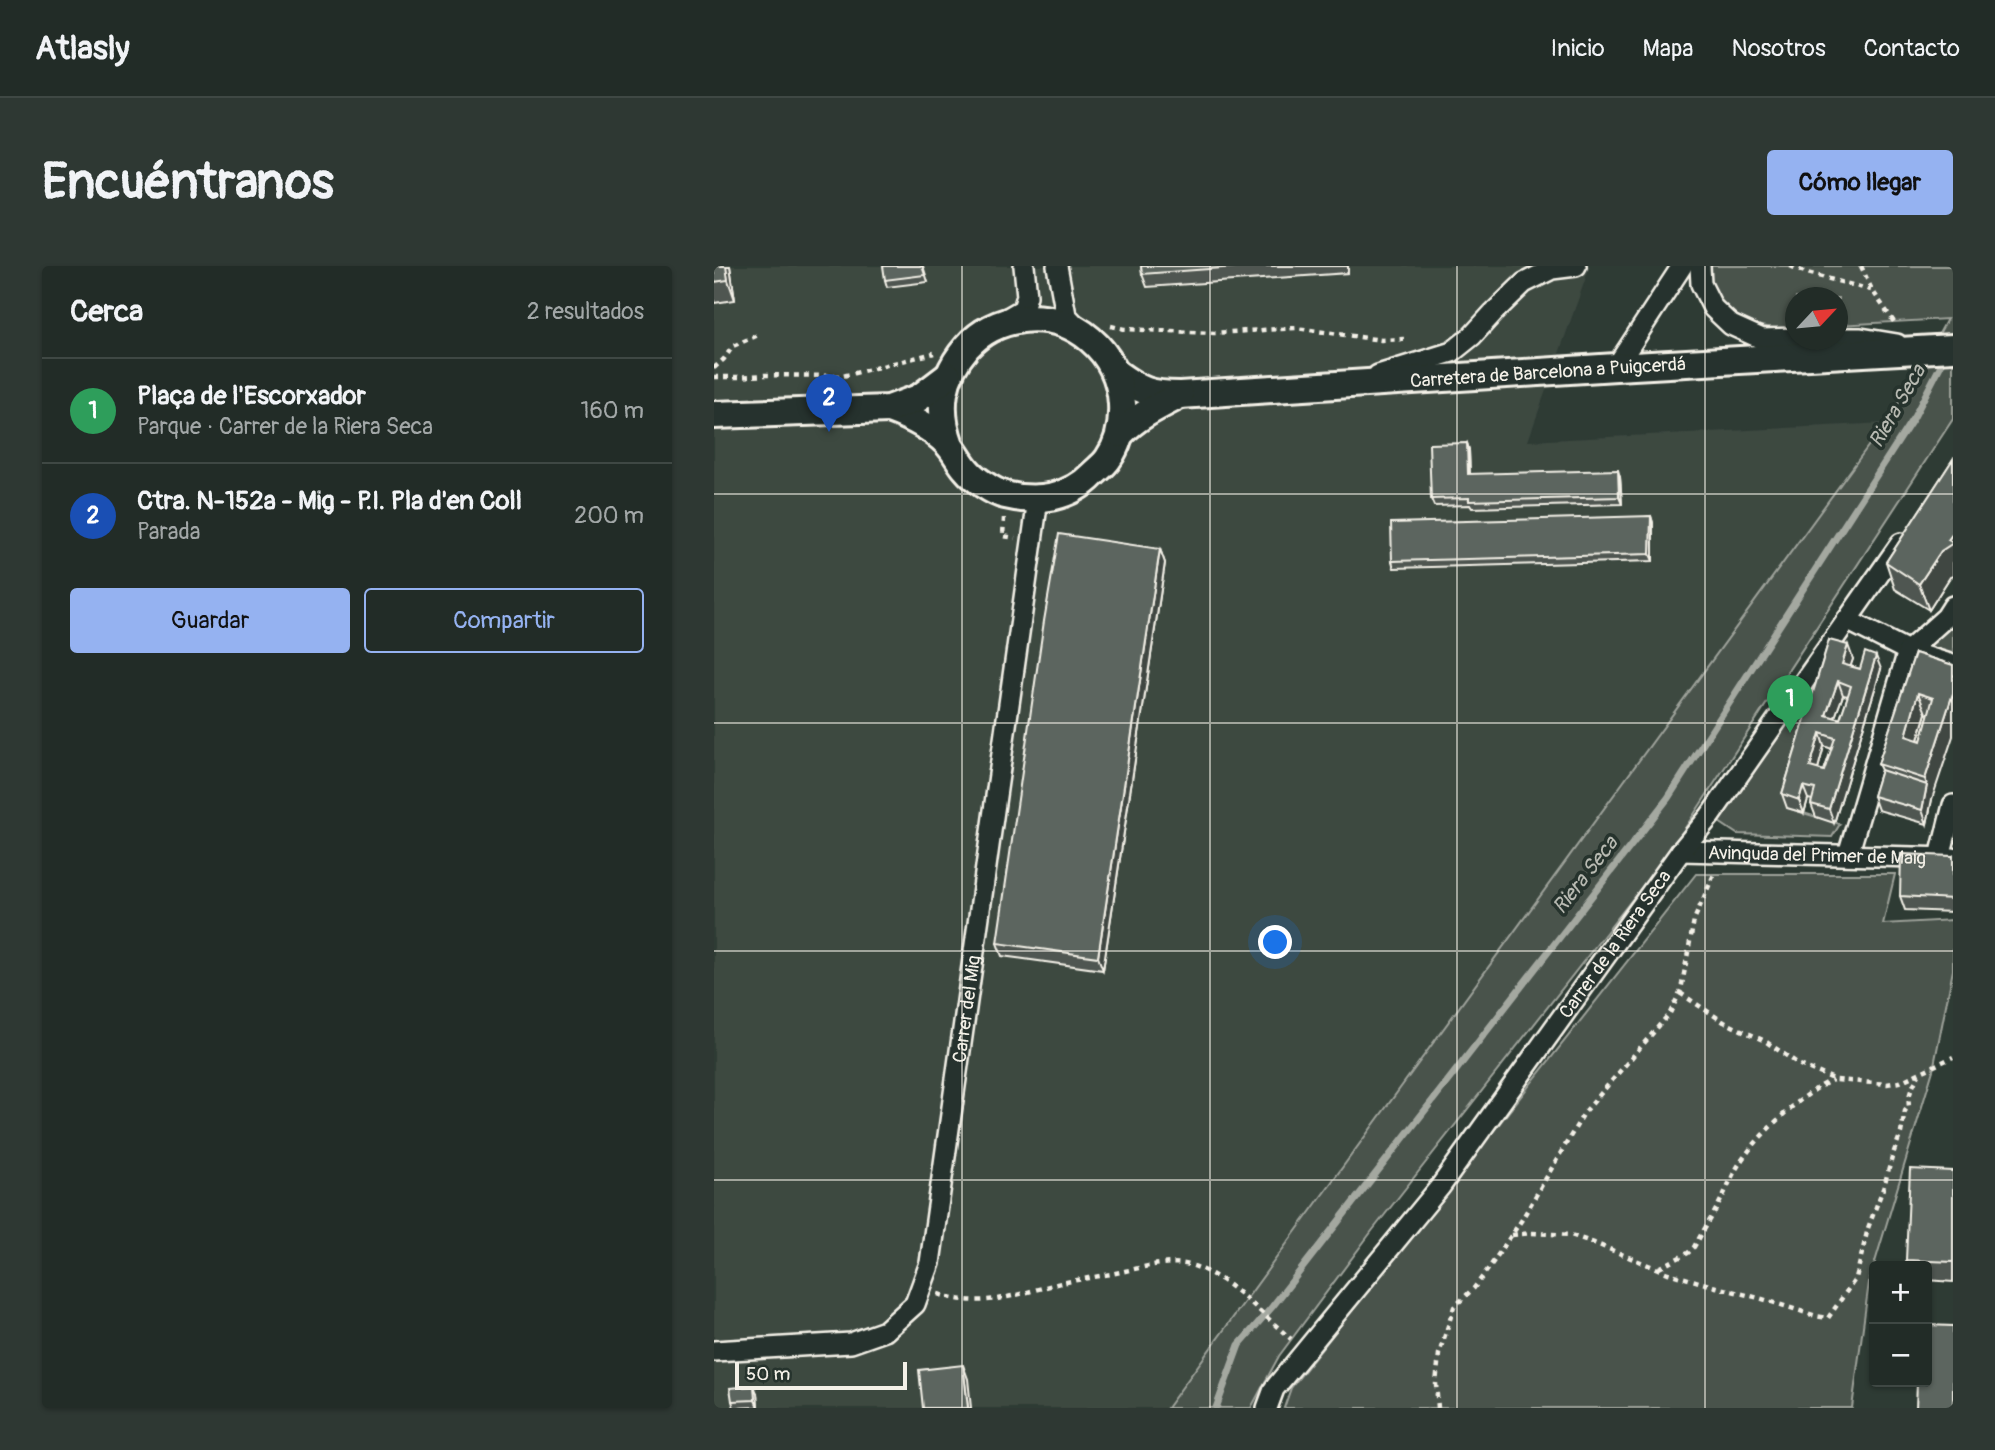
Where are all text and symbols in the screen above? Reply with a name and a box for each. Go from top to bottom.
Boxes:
text: Atlasly [35,28,130,69]
text: Inicio [1551,34,1605,63]
text: Mapa [1643,34,1694,63]
text: Nosotros [1732,34,1826,63]
text: Contacto [1864,34,1960,63]
button: Cómo llegar [1767,150,1953,215]
text: Encuéntranos [42,152,334,213]
north arrow [1785,287,1848,350]
text: Cerca [70,293,143,330]
text: 2 resultados [527,297,644,326]
street label: Carretera de Barcelona a Puigcerdá [1409,352,1687,393]
water label: Riera Seca [1863,359,1933,452]
pin: 2 [806,374,852,432]
text: Plaça de l'Escorxador [137,380,366,412]
text: 1 [89,396,98,425]
text: 160 m [580,396,644,425]
text: Parque · Carrer de la Riera Seca [137,412,433,441]
text: Ctra. N-152a - Mig - P.I. Pla d'en Coll [137,485,522,517]
text: 2 [87,501,99,530]
text: 200 m [574,501,644,530]
text: Parada [137,517,200,546]
button: Guardar [70,588,350,653]
button: Compartir [364,588,644,653]
pin: 1 [1767,675,1813,733]
water label: Riera Seca [1547,830,1625,920]
street label: Avinguda del Primer de Maig [1708,841,1926,870]
street label: Carrer de la Riera Seca [1554,865,1677,1023]
your location [1258,925,1292,959]
street label: Carrer del Mig [947,954,986,1064]
map controls [1869,1261,1932,1387]
button: + [1869,1261,1932,1324]
button: − [1869,1324,1932,1387]
scale bar [735,1359,906,1391]
text: 50 m [746,1362,790,1386]

